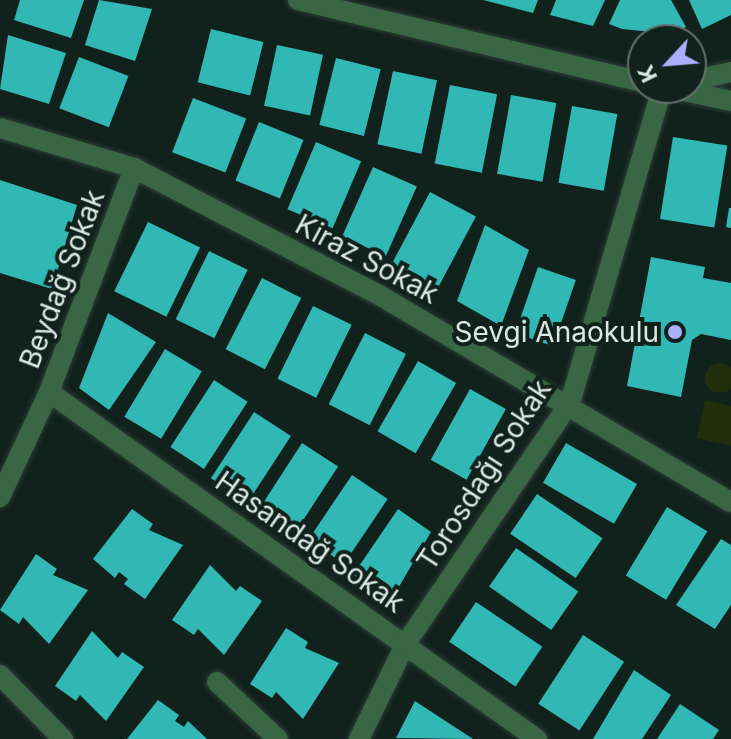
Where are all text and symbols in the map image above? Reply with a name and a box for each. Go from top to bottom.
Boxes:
north arrow [627,24,707,104]
text: K [632,61,662,86]
street label: Beydağ Sokak [13,185,111,373]
street label: Kiraz Sokak [290,207,444,311]
place label: Sevgi Anaokulu [455,315,659,349]
marker: Sevgi Anaokulu [666,323,684,341]
street label: Torosdağı Sokak [410,374,558,576]
street label: Hasandağ Sokak [209,464,411,620]

